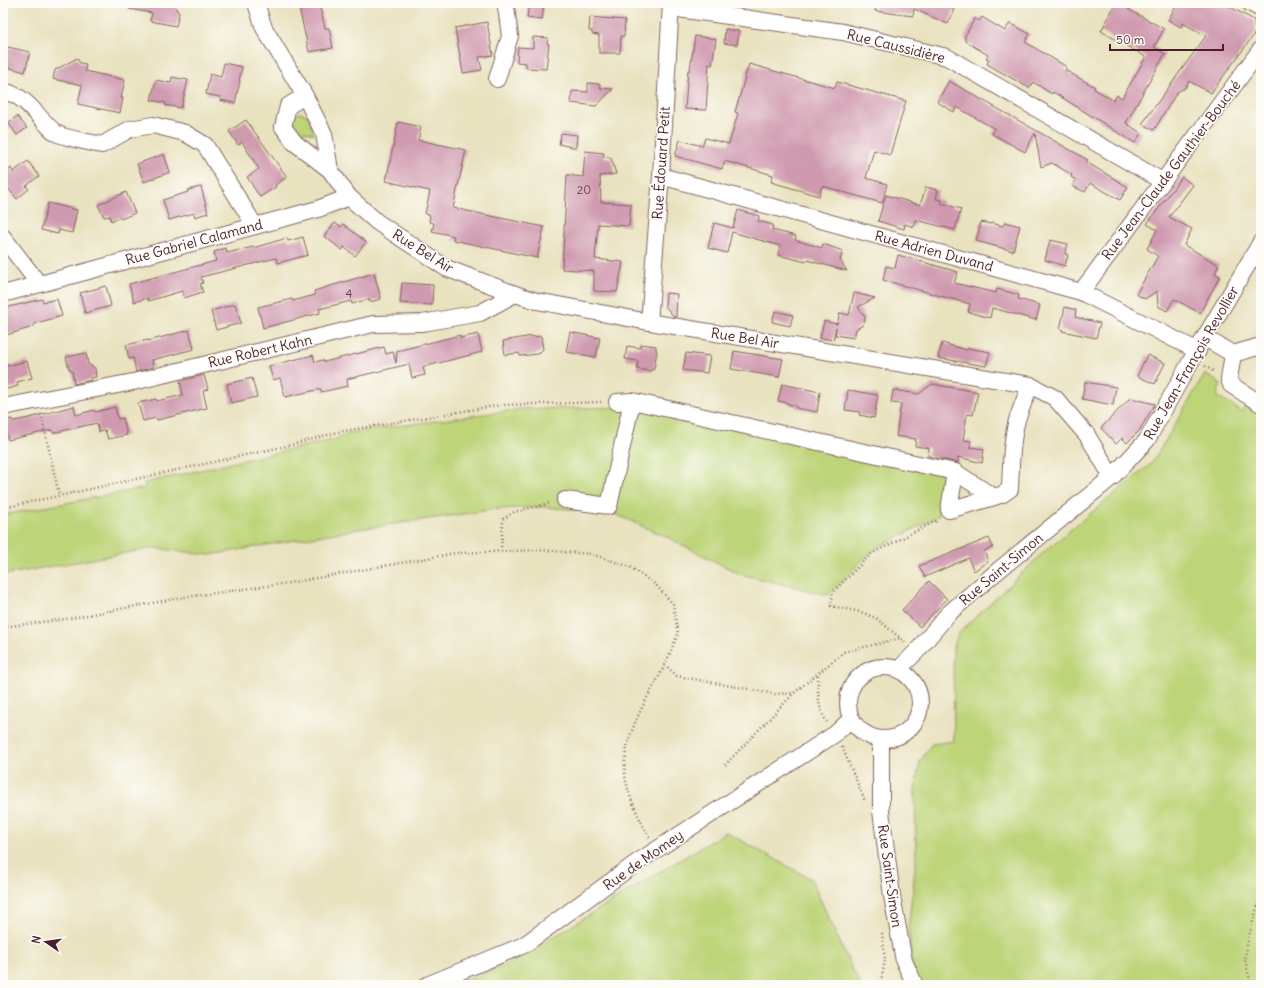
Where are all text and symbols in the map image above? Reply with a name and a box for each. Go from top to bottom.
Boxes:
street label: Rue Caussidière [845,25,947,67]
scale bar [1110,26,1223,52]
text: 50 m [1116,32,1145,47]
street label: Rue Jean-Claude Gauthier-Bouché [1098,77,1244,263]
street label: Rue Édouard Petit [648,106,674,220]
house number: 20 [577,182,591,197]
street label: Rue Gabriel Calamand [123,215,265,269]
street label: Rue Bel Air [389,225,457,277]
street label: Rue Adrien Duvand [873,227,995,275]
street label: Rue Jean-François Revollier [1140,283,1243,443]
house number: 4 [346,286,353,301]
street label: Rue Bel Air [710,324,781,352]
street label: Rue Robert Kahn [206,330,314,372]
street label: Rue Saint-Simon [955,529,1047,609]
street label: Rue Saint-Simon [874,823,906,929]
street label: Rue de Momey [599,826,687,894]
north arrow [26,922,66,962]
text: N [29,934,44,945]

